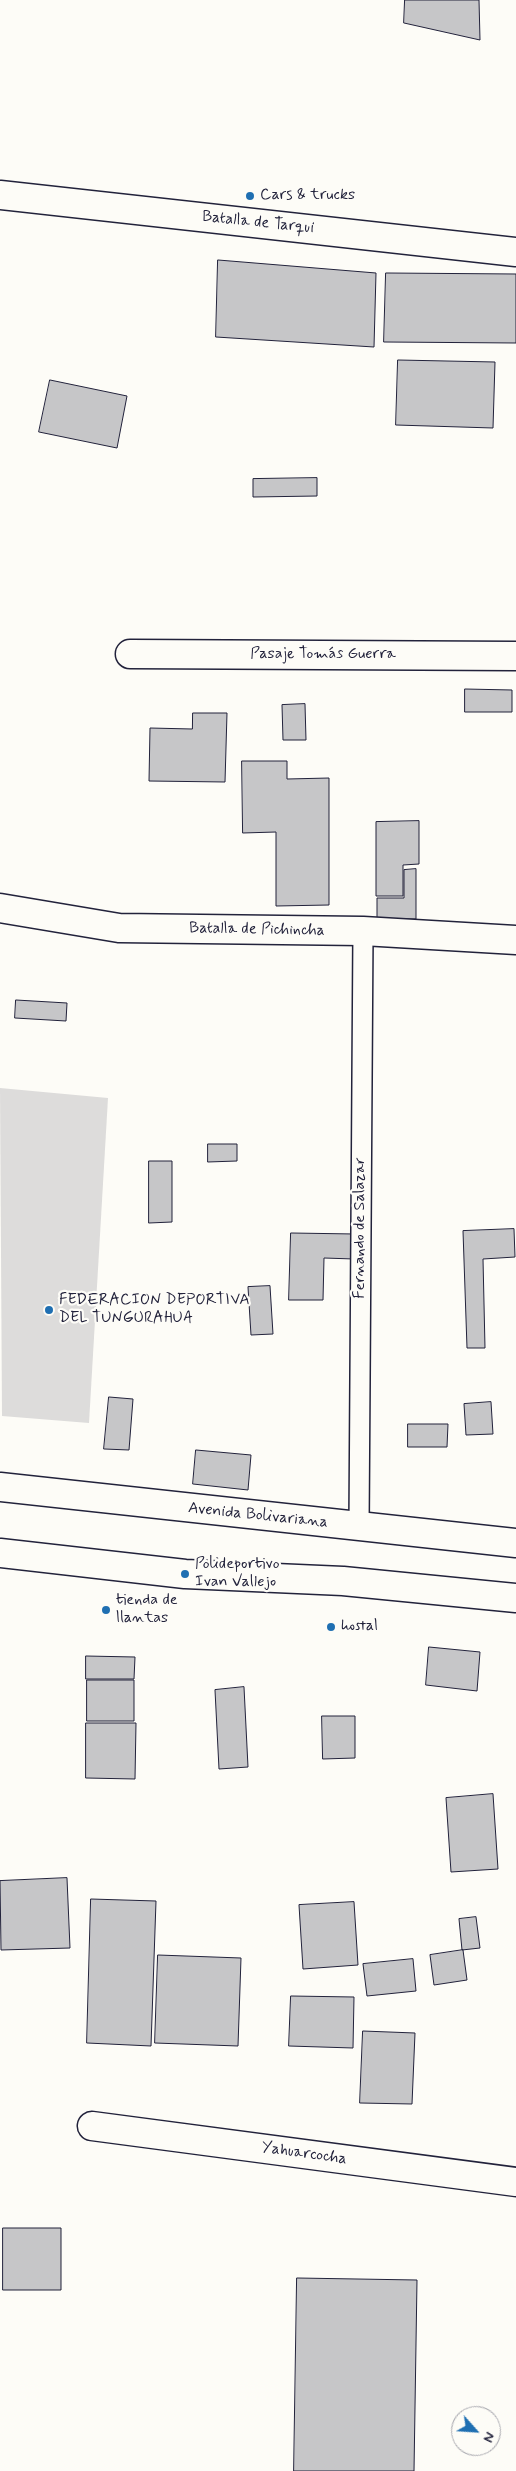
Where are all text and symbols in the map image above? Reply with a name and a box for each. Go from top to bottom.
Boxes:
place label: Cars & trucks [260,186,355,206]
marker: Cars & trucks [244,190,256,202]
street label: Batalla de Tarqui [201,208,315,238]
street label: Pasaje Tomás Guerra [250,645,396,665]
street label: Batalla de Pichincha [189,919,325,941]
street label: Fernando de Salazar [351,1157,371,1299]
place label: FEDERACION DEPORTIVA DEL TUNGURAHUA [59,1291,250,1329]
marker: FEDERACION DEPORTIVA DEL TUNGURAHUA [43,1304,55,1316]
street label: Avenida Bolivariana [187,1499,329,1533]
place label: Polideportivo Ivan Vallejo [195,1555,280,1593]
marker: Polideportivo Ivan Vallejo [179,1568,191,1580]
place label: tienda de llantas [116,1591,178,1629]
marker: tienda de llantas [100,1604,112,1616]
place label: hostal [341,1617,378,1637]
marker: hostal [325,1621,337,1633]
street label: Yahuarcocha [260,2139,348,2169]
north arrow [451,2406,501,2456]
text: N [478,2429,499,2445]

